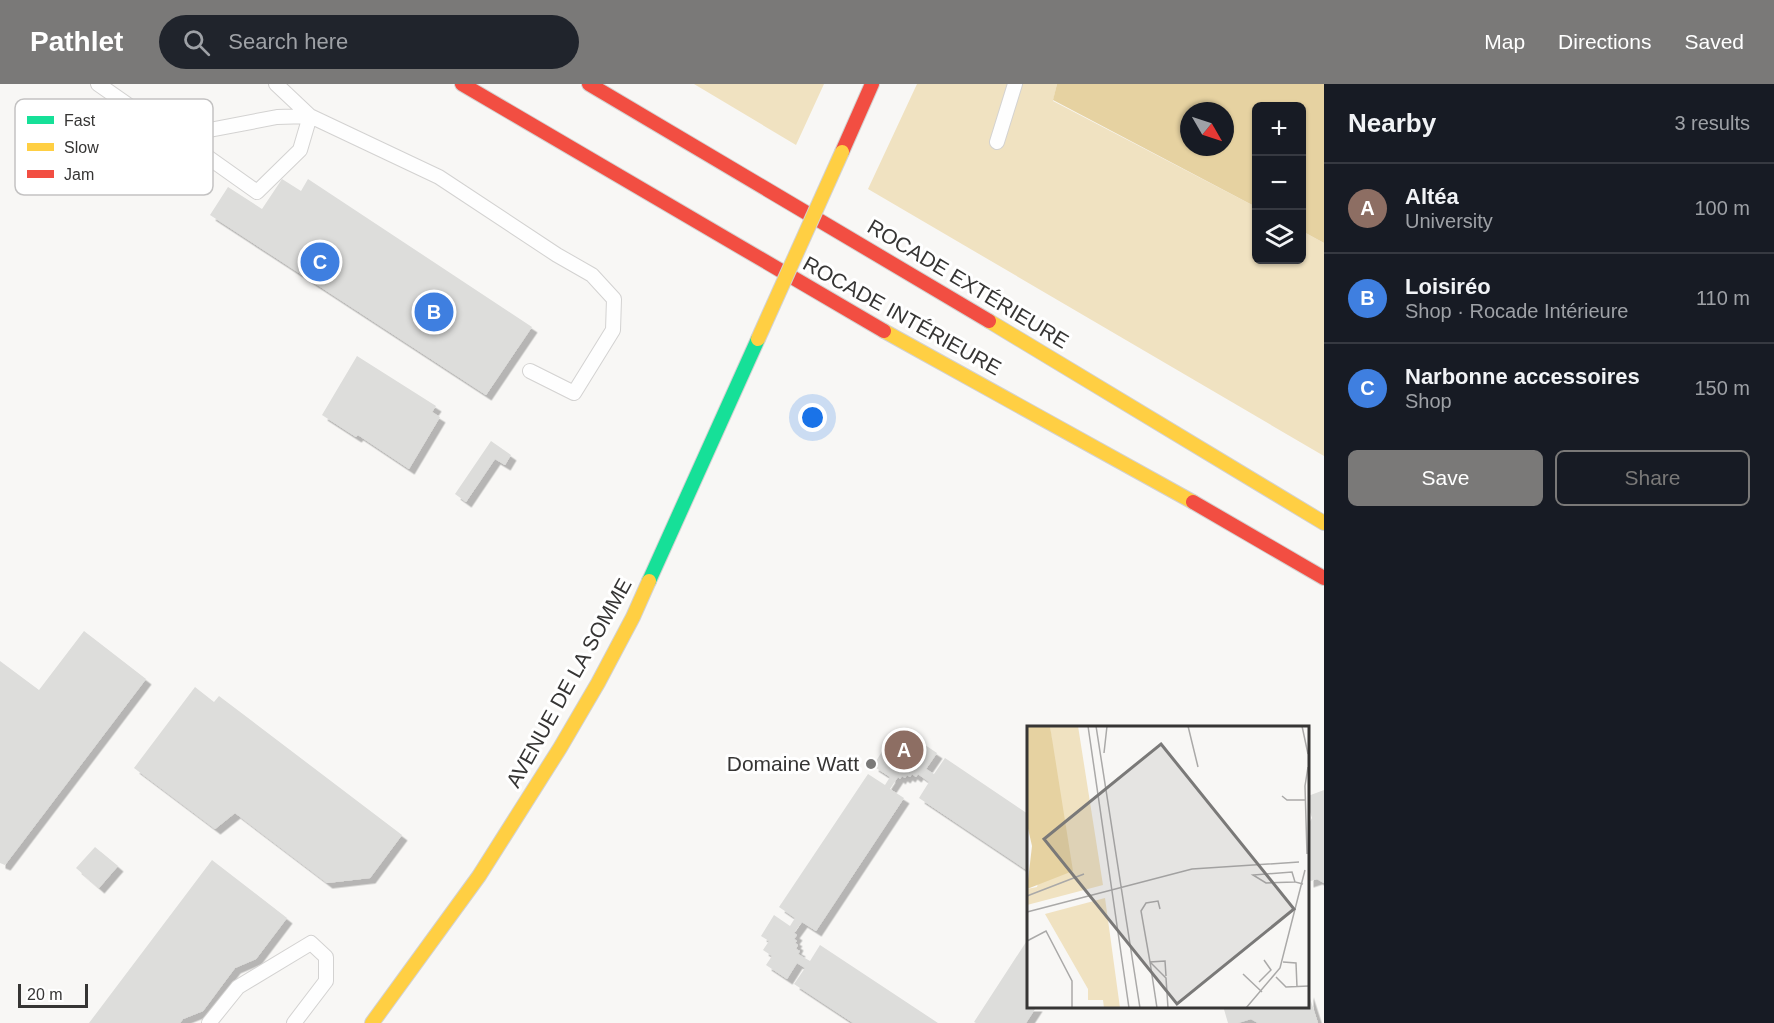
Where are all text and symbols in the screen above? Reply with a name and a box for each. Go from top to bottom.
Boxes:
search box [159,15,579,69]
text: Pathlet [30,26,123,57]
icon: search [180,26,213,59]
text: Search here [228,29,348,54]
text: Map [1484,30,1525,53]
text: Directions [1558,30,1651,53]
text: Saved [1684,30,1744,53]
legend [15,99,213,195]
north arrow [1180,102,1234,156]
map controls [1252,102,1306,264]
button: + [1252,102,1306,156]
text: Nearby [1348,108,1436,138]
text: Fast [64,112,96,129]
text: 3 results [1674,112,1750,134]
text: Slow [64,139,99,156]
button: − [1252,156,1306,210]
text: Jam [64,166,94,183]
text: Altéa [1405,184,1459,209]
text: A [1360,197,1375,219]
text: 100 m [1694,197,1750,219]
button: layers [1252,210,1306,264]
text: University [1405,210,1493,232]
street label: ROCADE EXTÉRIEURE [864,215,1073,353]
pin: C [300,240,340,285]
street label: ROCADE INTÉRIEURE [799,251,1005,380]
text: Loisiréo [1405,274,1491,299]
text: B [1360,287,1375,309]
text: 110 m [1696,287,1750,309]
pin: B [414,290,454,334]
text: Shop · Rocade Intérieure [1405,300,1628,322]
text: Narbonne accessoires [1405,364,1640,389]
text: C [1360,377,1375,399]
text: 150 m [1694,377,1750,399]
text: Shop [1405,390,1452,412]
your location [798,403,827,432]
button: Save [1348,450,1543,506]
button: Share [1555,450,1750,506]
street label: AVENUE DE LA SOMME [501,574,636,791]
inset map [1027,726,1309,1008]
pin: A [884,728,924,772]
place label: Domaine Watt [727,752,859,775]
marker: Domaine Watt [864,757,878,771]
scale bar [18,981,88,1008]
text: 20 m [27,986,63,1003]

